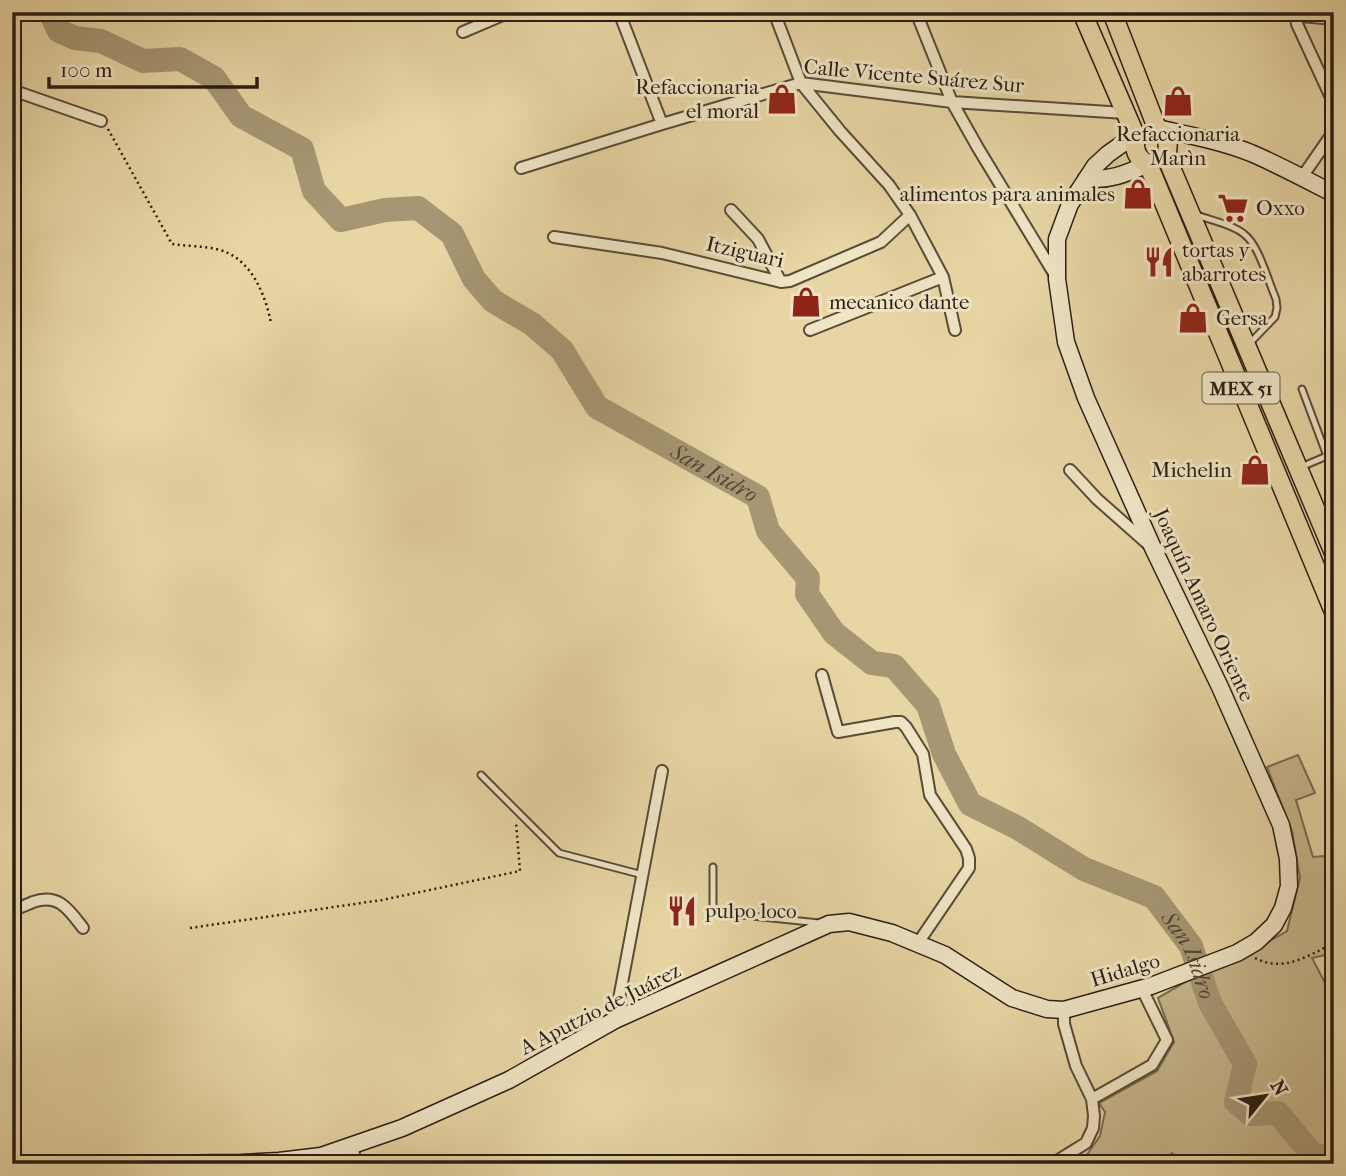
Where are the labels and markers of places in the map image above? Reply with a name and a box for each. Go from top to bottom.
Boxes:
place label: Refaccionaria el moral [635,75,759,123]
shop icon: Refaccionaria el moral [765,82,799,116]
shop icon: Refaccionaria Marìn [1161,84,1195,118]
place label: Refaccionaria Marìn [1116,122,1240,170]
shop icon: alimentos para animales [1121,177,1155,211]
place label: alimentos para animales [900,182,1115,206]
supermarket icon: Oxxo [1216,191,1250,225]
place label: Oxxo [1256,196,1305,220]
place label: tortas y abarrotes [1182,238,1267,286]
restaurant icon: tortas y abarrotes [1142,245,1176,279]
shop icon: mecanico dante [789,285,823,319]
place label: mecanico dante [829,290,969,314]
shop icon: Gersa [1176,301,1210,335]
place label: Gersa [1216,306,1268,330]
shop icon: Michelin [1238,453,1272,487]
place label: Michelin [1151,458,1232,482]
restaurant icon: pulpo loco [665,894,699,928]
place label: pulpo loco [704,899,797,923]

